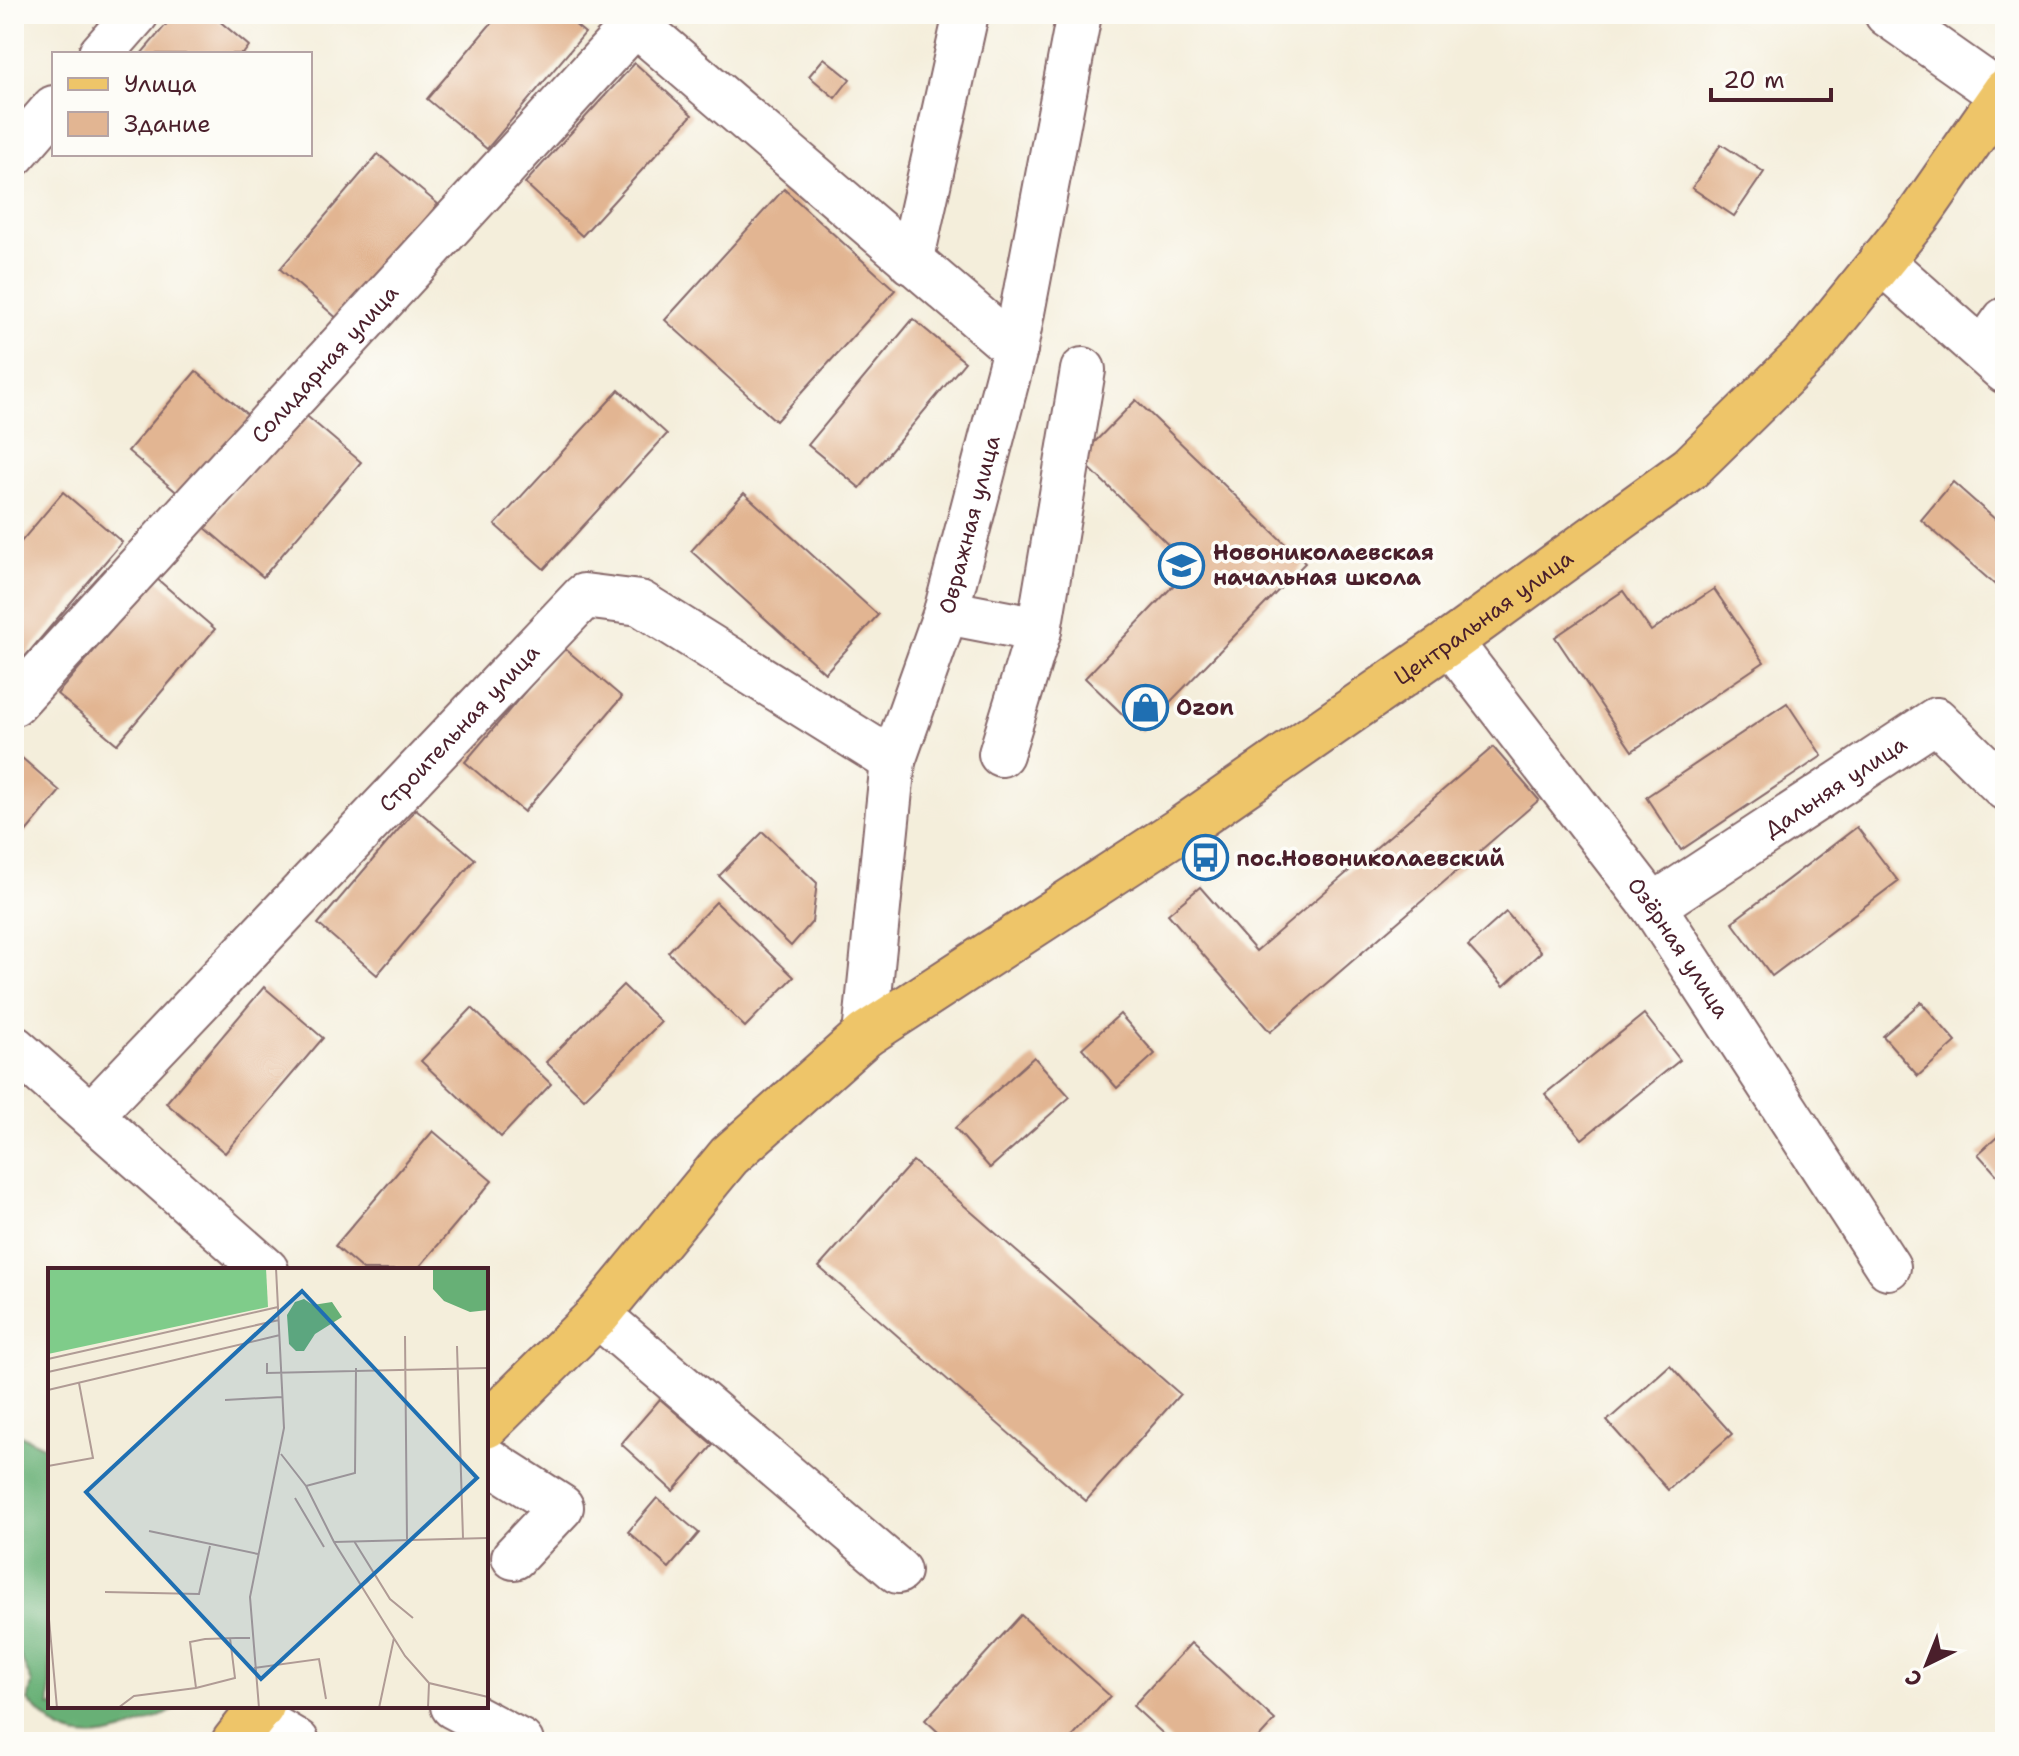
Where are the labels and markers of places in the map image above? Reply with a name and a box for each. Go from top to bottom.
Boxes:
place label: Новониколаевская начальная школа [1213,538,1434,592]
school or university icon: Новониколаевская начальная школа [1158,541,1206,589]
shop icon: Ozon [1121,683,1169,731]
place label: Ozon [1176,693,1234,722]
bus stop icon: пос.Новониколаевский [1181,834,1229,882]
place label: пос.Новониколаевский [1236,844,1505,873]

